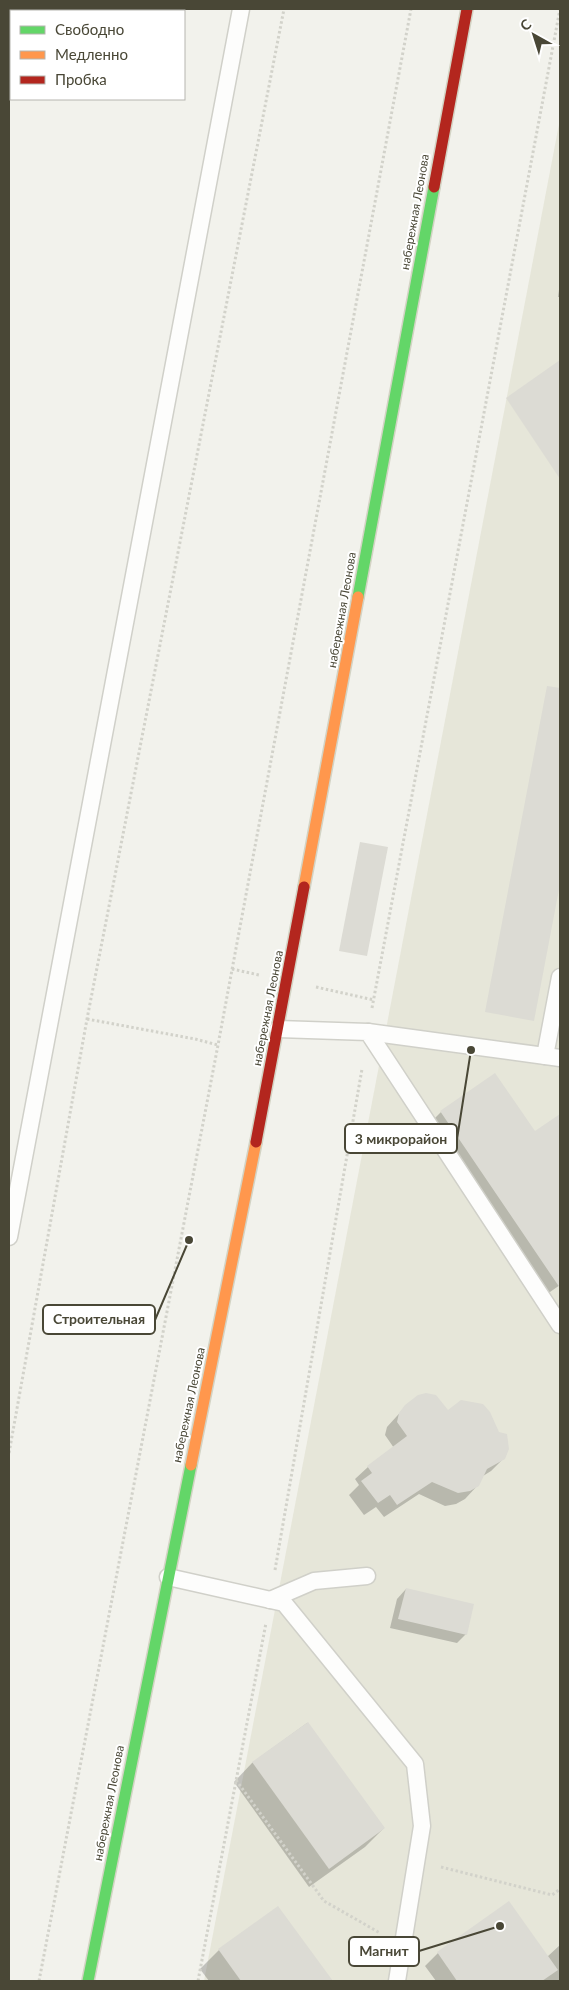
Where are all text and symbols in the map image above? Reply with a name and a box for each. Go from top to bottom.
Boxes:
legend [10,10,185,100]
north arrow [509,10,559,60]
text: С [517,15,535,34]
text: Свободно [55,20,124,38]
text: Медленно [55,45,128,63]
text: Пробка [55,70,107,88]
street label: набережная Леонова [397,153,432,271]
street label: набережная Леонова [324,551,359,669]
street label: набережная Леонова [249,949,286,1067]
callout: 3 микрорайон [345,1124,457,1153]
text: 3 микрорайон [355,1130,447,1147]
callout: Строительная [43,1305,155,1334]
text: Строительная [53,1310,145,1327]
street label: набережная Леонова [169,1346,208,1464]
street label: набережная Леонова [90,1744,127,1862]
callout: Магнит [349,1937,419,1966]
text: Магнит [359,1942,409,1959]

